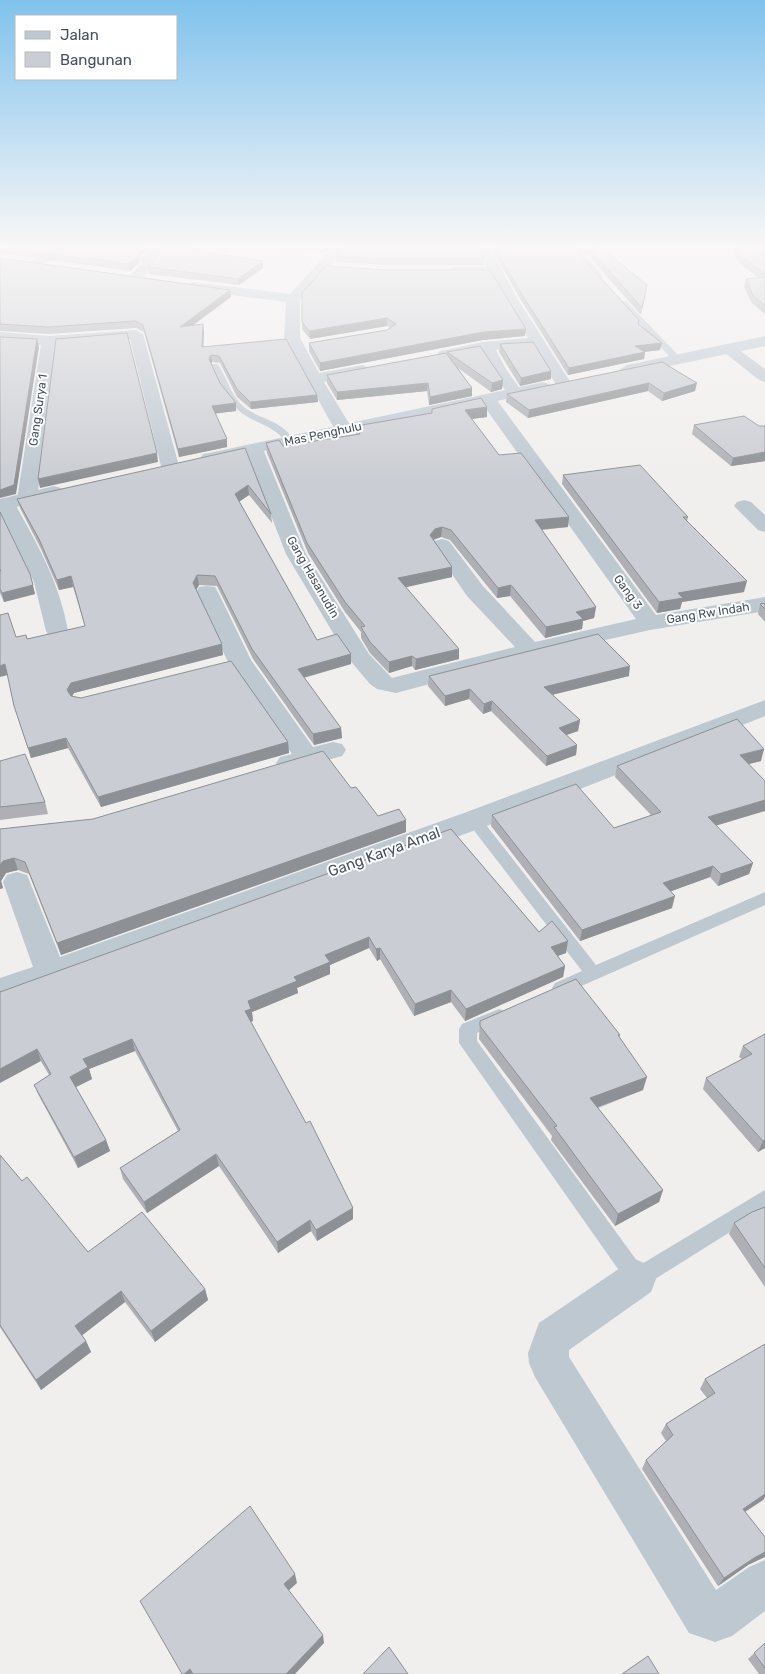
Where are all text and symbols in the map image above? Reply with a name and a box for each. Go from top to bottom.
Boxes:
legend [15,15,178,80]
text: Jalan [60,26,99,44]
text: Bangunan [60,51,132,69]
street label: Gang Surya 1 [26,373,50,447]
street label: Mas Penghulu [283,419,363,449]
street label: Gang Hasanudin [284,534,342,620]
street label: Gang 3 [611,572,645,612]
street label: Gang Rw Indah [665,600,751,626]
street label: Gang Karya Amal [325,823,443,881]

